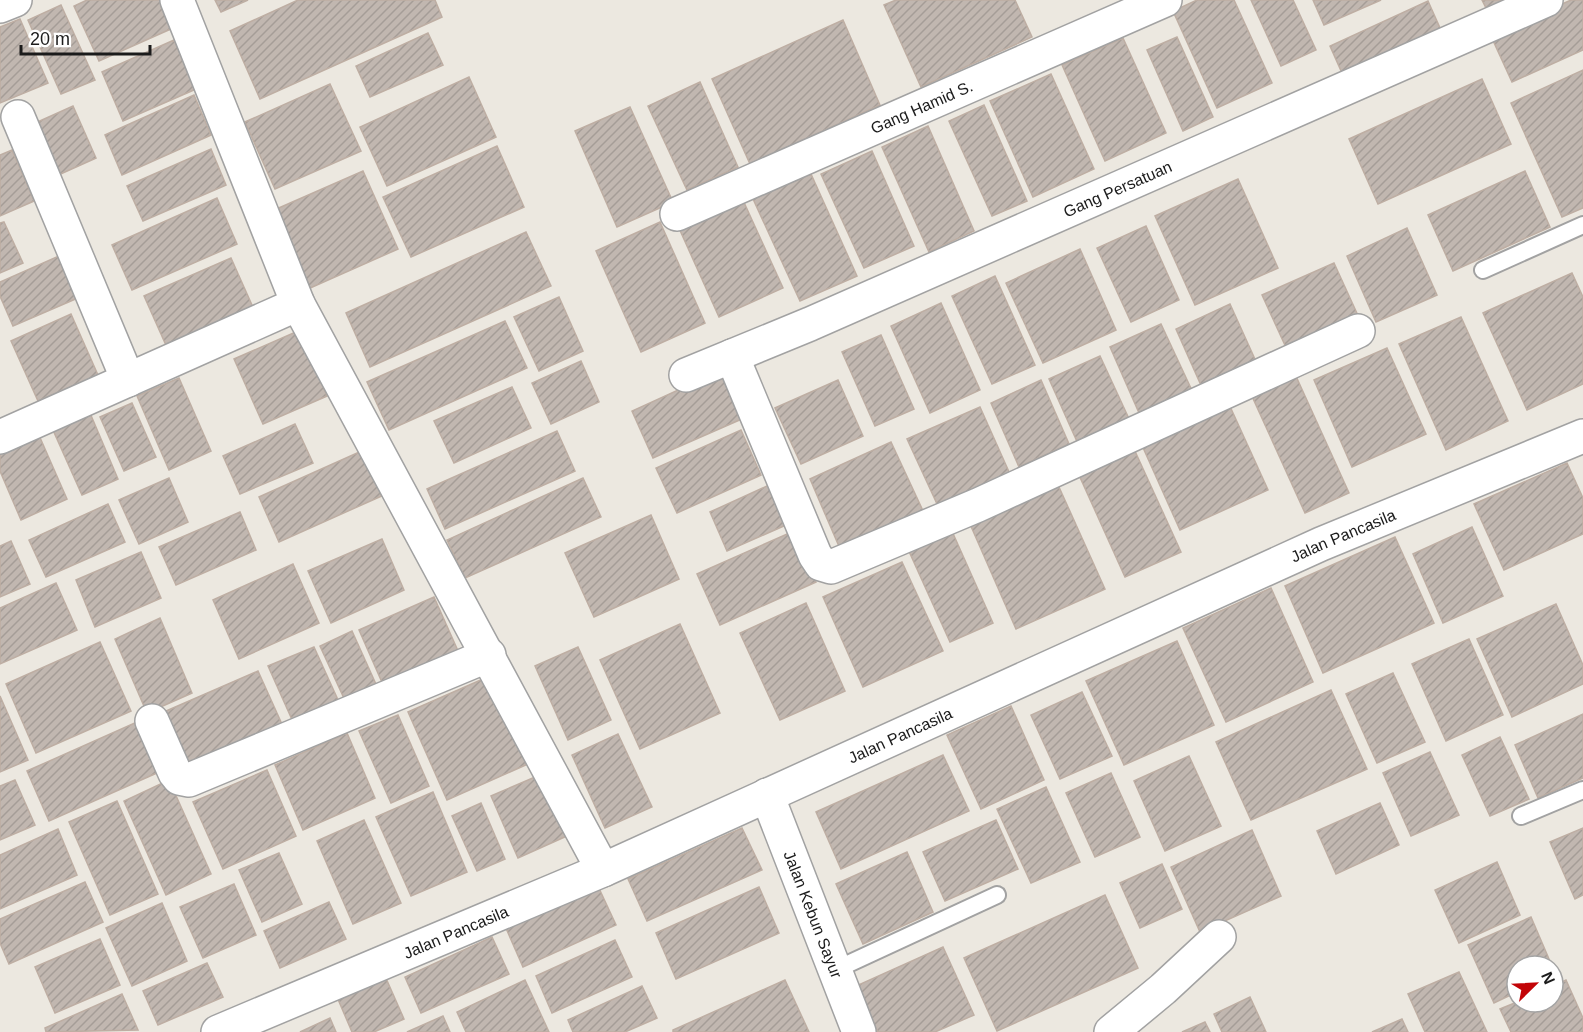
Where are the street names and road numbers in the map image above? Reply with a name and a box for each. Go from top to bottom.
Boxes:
street label: Gang Hamid S. [868,77,975,137]
street label: Gang Persatuan [1061,157,1174,220]
street label: Jalan Pancasila [1288,506,1398,565]
street label: Jalan Pancasila [846,704,955,766]
street label: Jalan Kebun Sayur [781,848,846,981]
street label: Jalan Pancasila [401,902,511,962]

